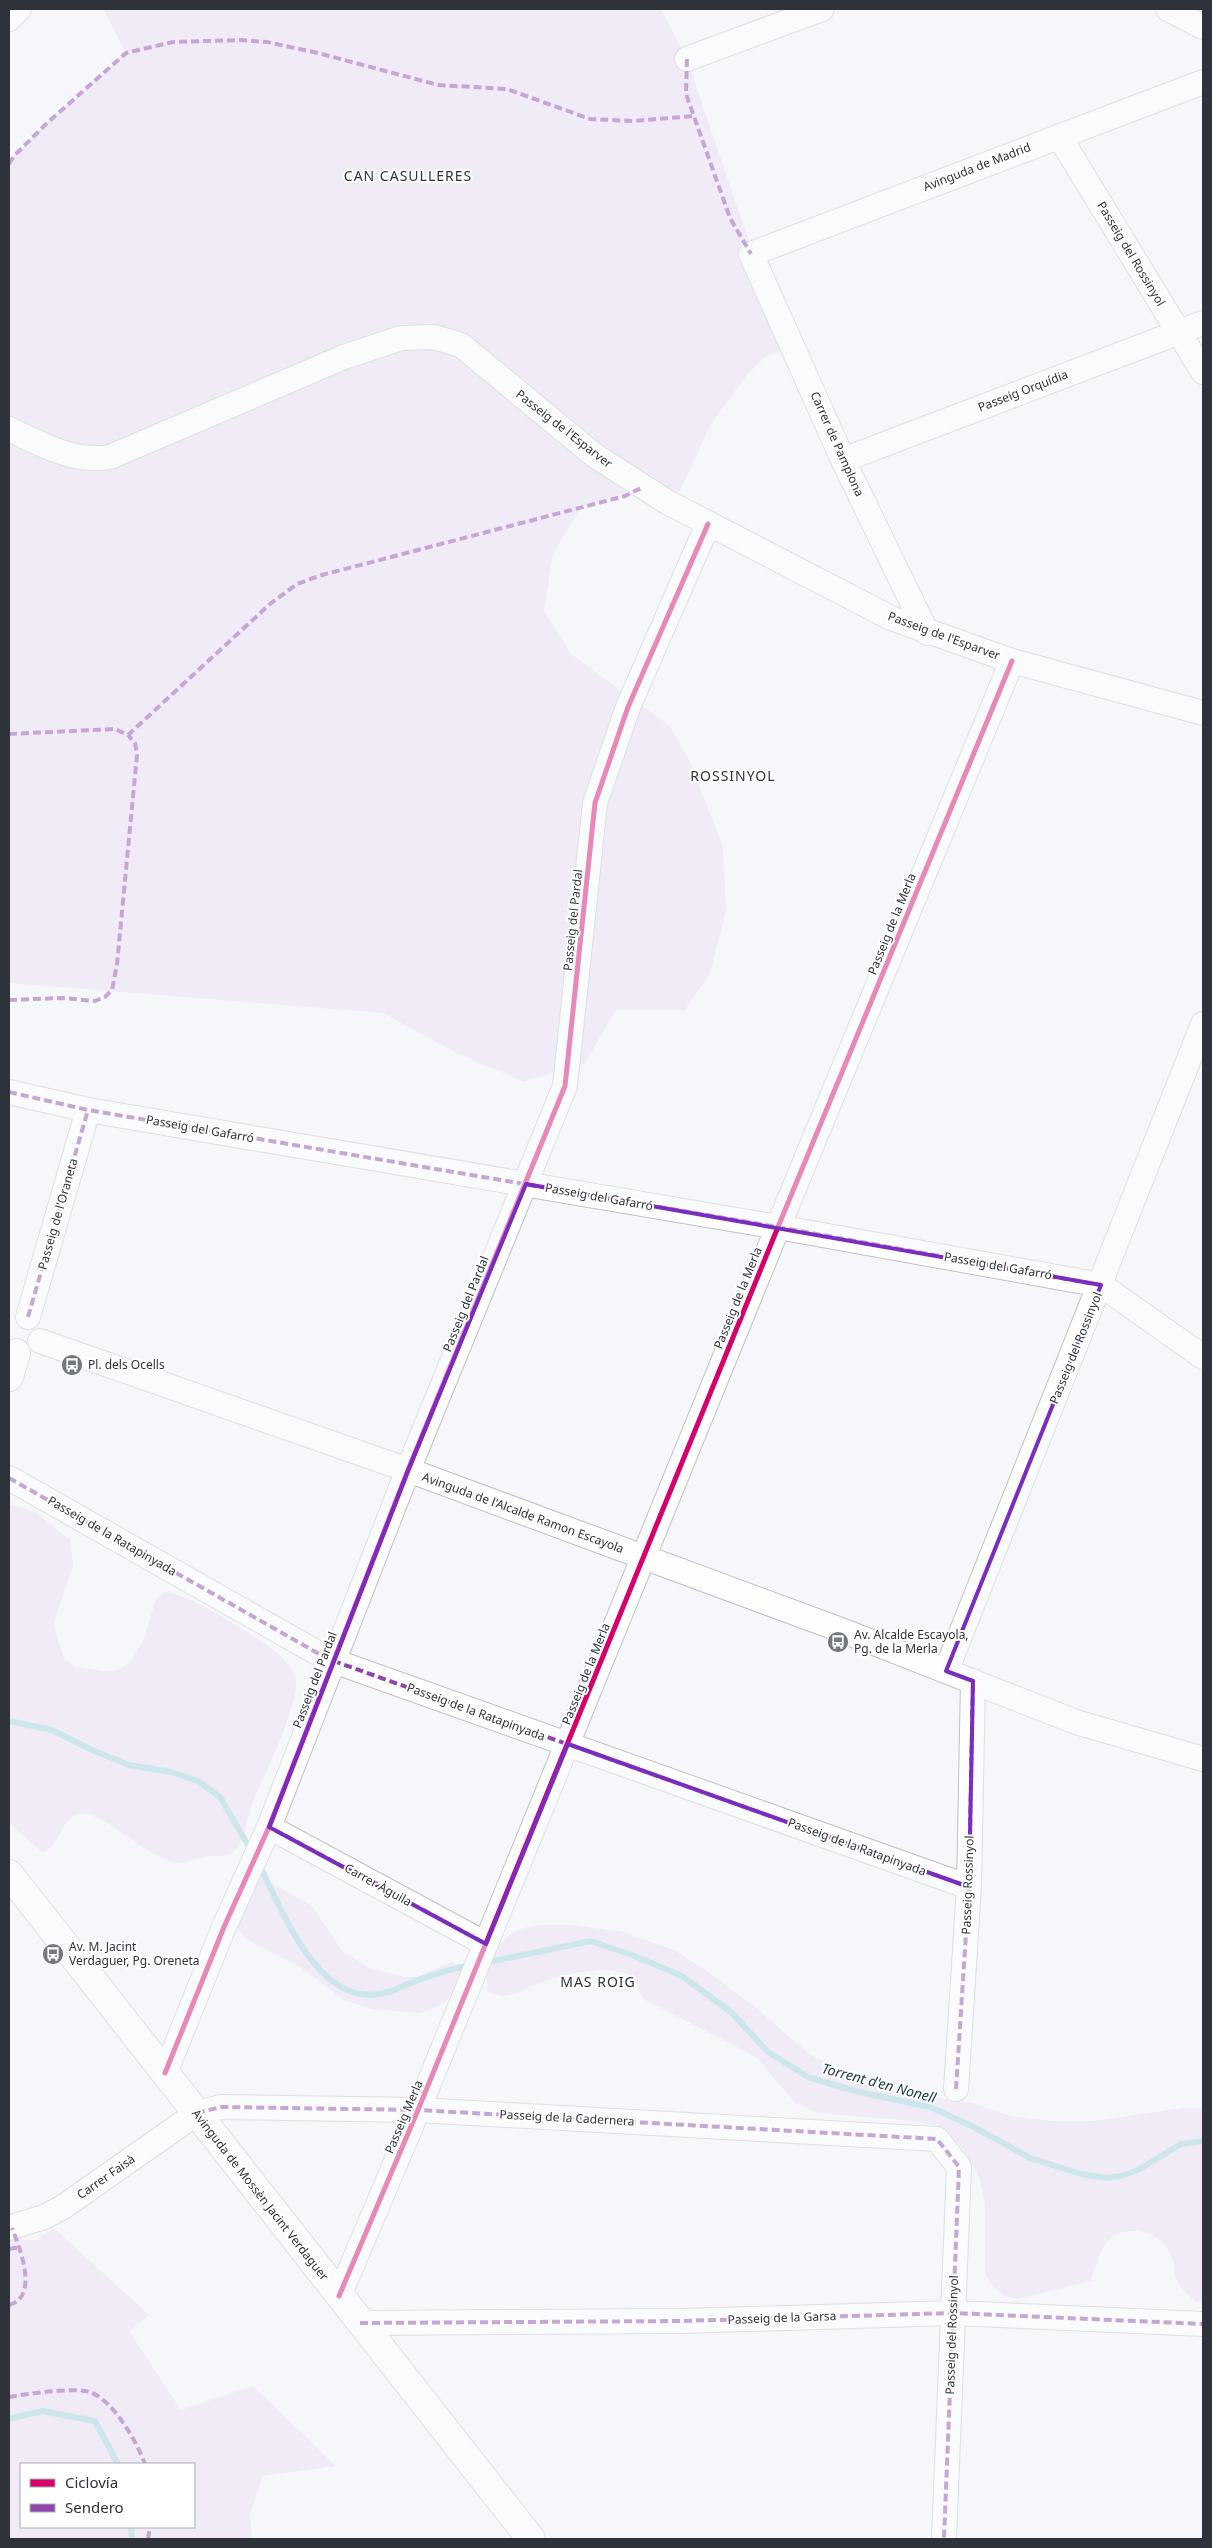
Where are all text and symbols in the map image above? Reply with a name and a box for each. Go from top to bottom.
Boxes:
street label: Avinguda de Madrid [921,138,1033,195]
district label: CAN CASULLERES [344,166,472,185]
street label: Passeig del Rossinyol [1093,198,1169,309]
street label: Passeig Orquídia [975,366,1070,415]
street label: Passeig de l'Esparver [512,386,616,472]
street label: Carrer de Pamplona [807,389,868,499]
street label: Passeig de l'Esparver [886,607,1003,664]
district label: ROSSINYOL [690,766,776,785]
street label: Passeig del Pardal [559,868,586,972]
street label: Passeig de la Merla [863,870,920,977]
street label: Passeig del Gafarró [145,1111,255,1146]
street label: Passeig de l'Oraneta [33,1156,82,1271]
street label: Passeig del Gafarró [544,1179,654,1214]
street label: Passeig de la Merla [709,1244,766,1351]
street label: Passeig del Gafarró [943,1248,1053,1283]
street label: Passeig del Pardal [439,1253,493,1354]
street label: Passeig del Rossinyol [1045,1289,1106,1406]
bus stop icon: Pl. dels Ocells [60,1353,84,1377]
place label: Pl. dels Ocells [88,1356,165,1373]
street label: Avinguda de l'Alcalde Ramon Escayola [420,1468,626,1557]
street label: Passeig de la Ratapinyada [45,1492,180,1579]
street label: Passeig de la Merla [557,1620,614,1727]
place label: Av. Alcalde Escayola, Pg. de la Merla [854,1626,969,1657]
street label: Passeig del Pardal [288,1629,341,1731]
bus stop icon: Av. Alcalde Escayola, Pg. de la Merla [826,1630,850,1654]
street label: Passeig de la Ratapinyada [405,1679,548,1745]
street label: Passeig de la Ratapinyada [786,1814,929,1880]
street label: Passeig Rossinyol [957,1835,978,1935]
street label: Carrer Àguila [342,1859,415,1910]
place label: Av. M. Jacint Verdaguer, Pg. Oreneta [69,1938,200,1969]
bus stop icon: Av. M. Jacint Verdaguer, Pg. Oreneta [41,1942,65,1966]
district label: MAS ROIG [560,1972,636,1991]
water label: Torrent d'en Nonell [820,2058,939,2107]
street label: Passeig Merla [380,2077,427,2156]
street label: Avinguda de Mossèn Jacint Verdaguer [188,2105,333,2284]
street label: Passeig de la Cadernera [499,2105,635,2130]
street label: Carrer Faisà [73,2150,138,2203]
street label: Passeig del Rossinyol [941,2275,962,2395]
street label: Passeig de la Garsa [727,2307,837,2328]
legend [20,2463,195,2528]
text: Ciclovía [65,2472,118,2492]
text: Sendero [65,2497,124,2517]

